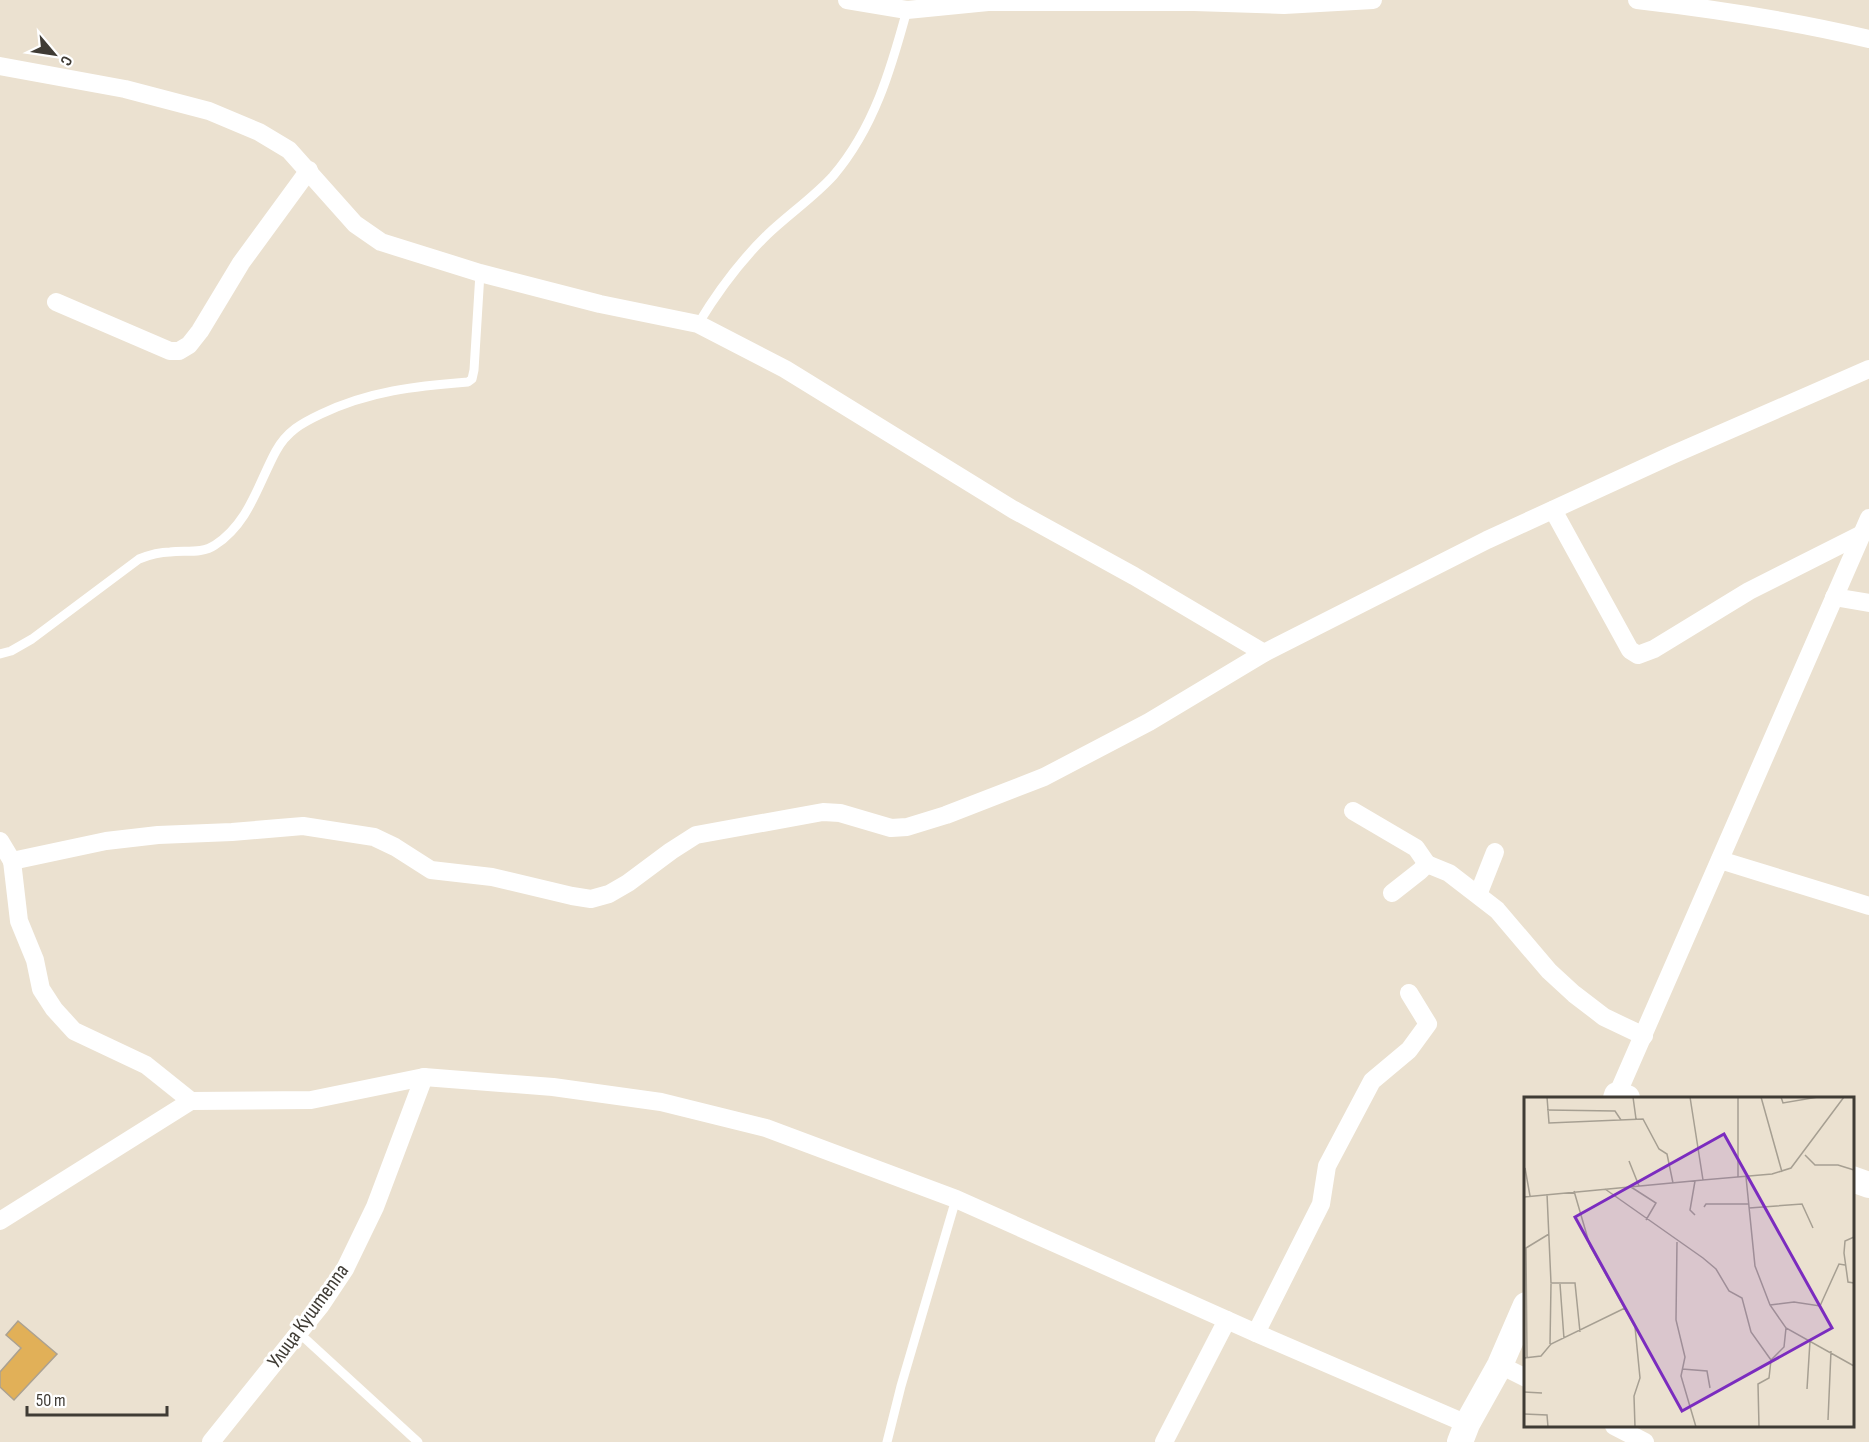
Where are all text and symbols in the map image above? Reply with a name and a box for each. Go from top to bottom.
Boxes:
north arrow [24,24,84,84]
text: С [56,52,76,69]
inset map [1524,1097,1854,1427]
street label: Улица Куштеппа [262,1259,354,1373]
scale bar [27,1379,166,1417]
text: 50 m [36,1390,66,1411]

